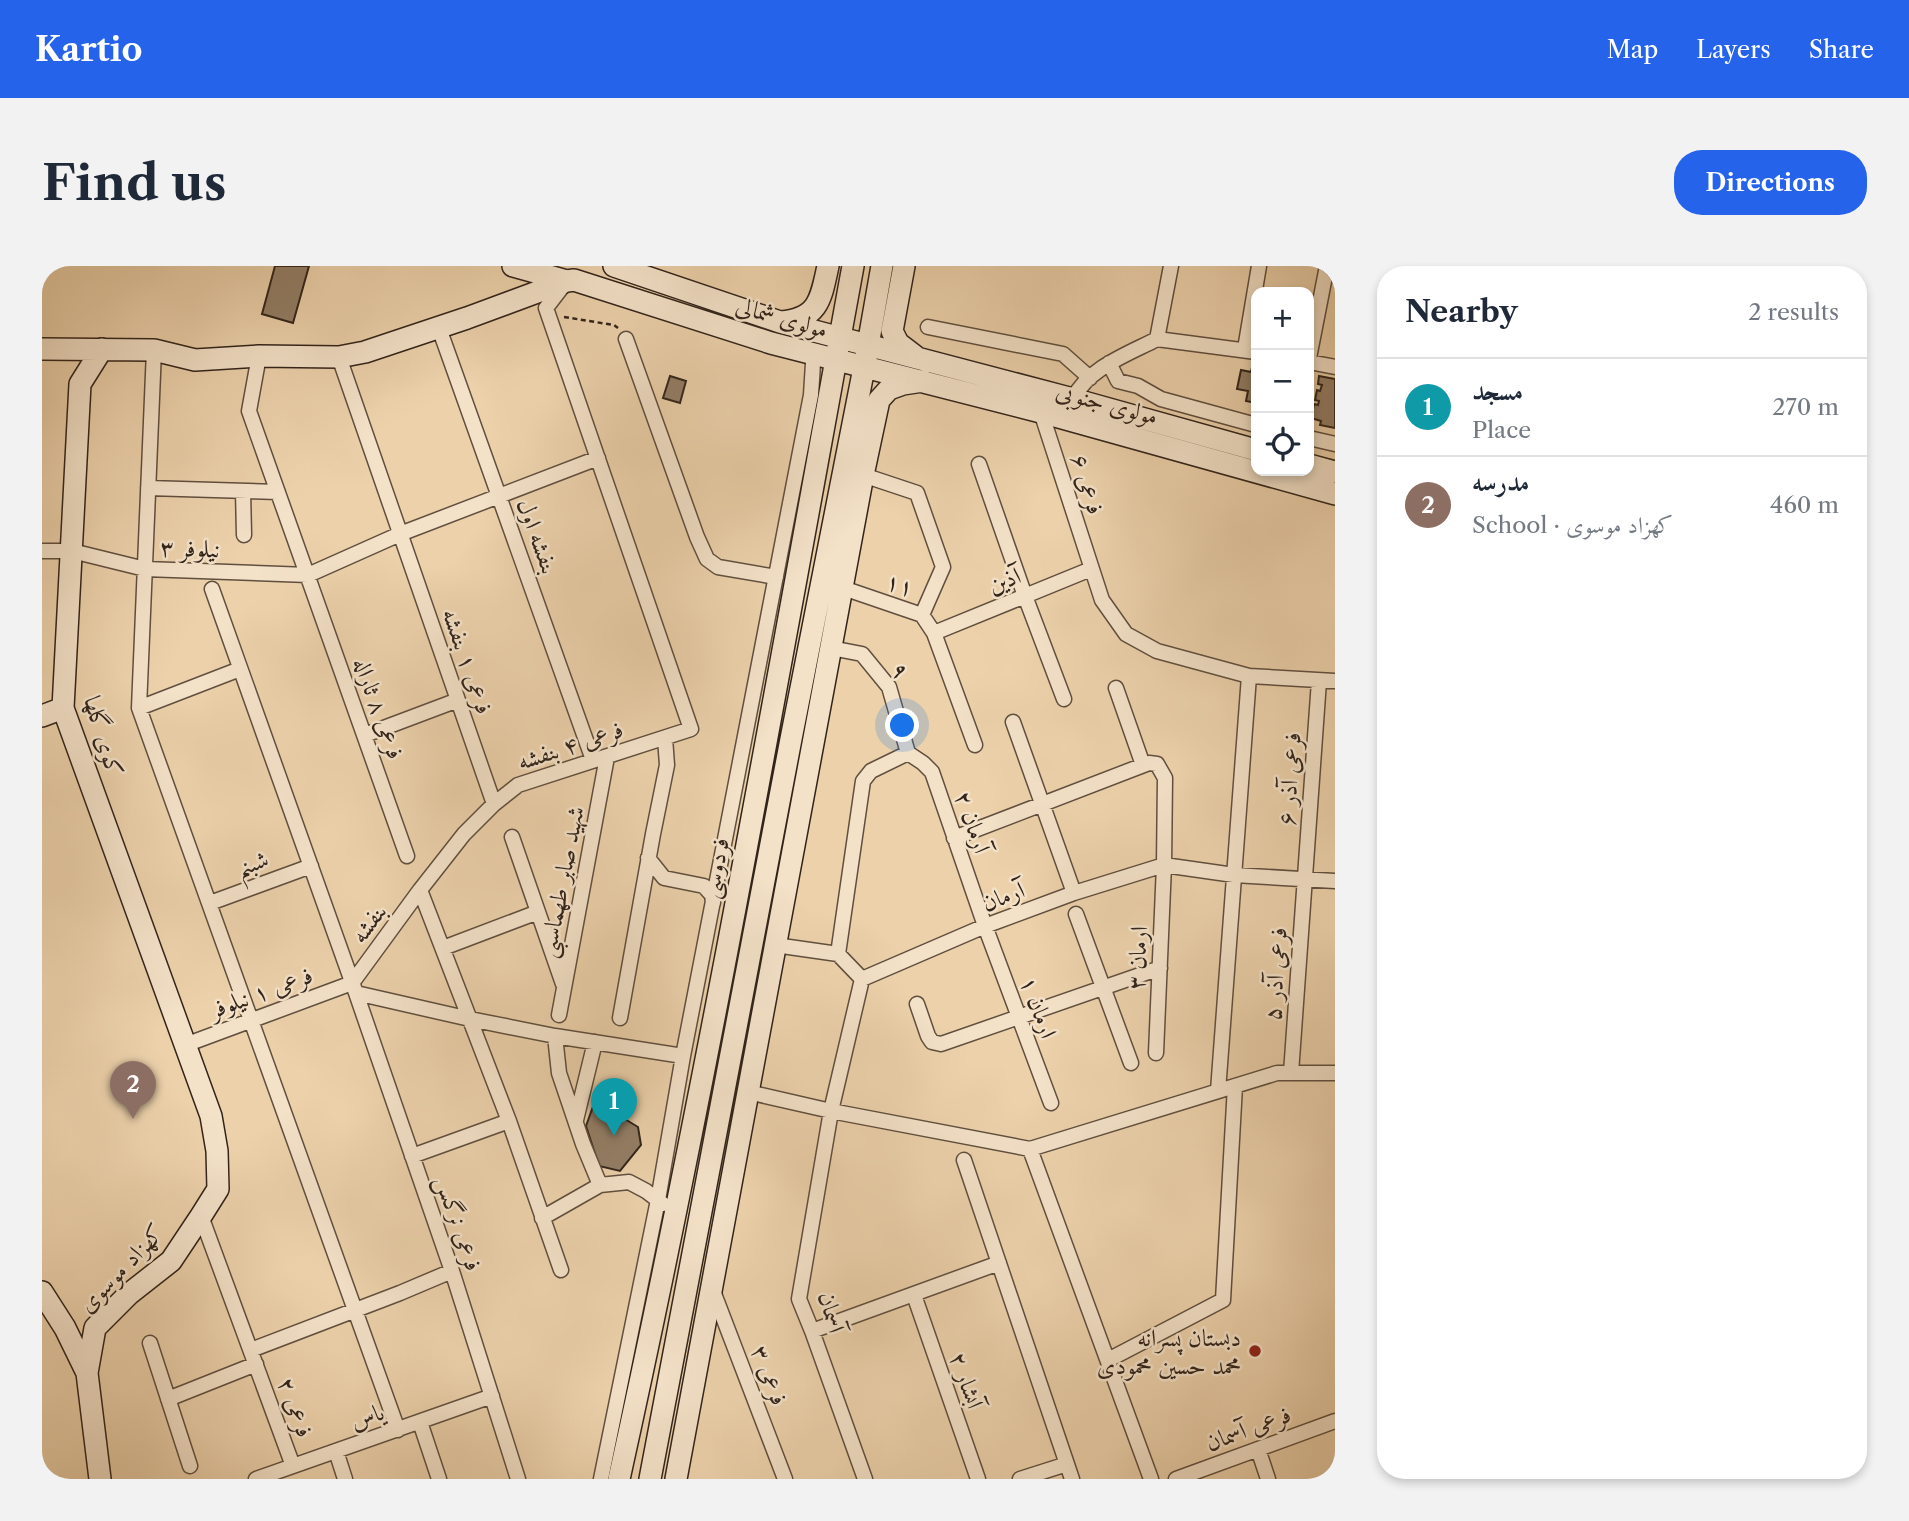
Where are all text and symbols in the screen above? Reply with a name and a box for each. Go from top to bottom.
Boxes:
text: Kartio [35,29,143,70]
text: Map [1607,35,1658,64]
text: Layers [1696,35,1771,64]
text: Share [1809,35,1874,64]
button: Directions [1674,150,1867,215]
text: Find us [42,152,226,213]
map controls [1251,287,1314,476]
button: + [1251,287,1314,350]
street label: مولوی شمالی [732,290,831,345]
text: Nearby [1405,293,1518,330]
text: 2 results [1748,298,1839,326]
button: − [1251,350,1314,413]
street label: مولوی جنوبی [1052,375,1161,433]
text: مسجد [1472,375,1523,407]
text: 1 [1423,393,1433,421]
text: 270 m [1772,393,1839,421]
button: locate [1251,413,1314,476]
text: Place [1472,416,1531,444]
street label: فرعی ۶ [1064,450,1111,518]
text: مدرسه [1472,466,1529,498]
text: 2 [1421,491,1435,519]
text: 460 m [1770,491,1839,519]
street label: بنفشه اول [511,495,565,577]
text: School · کهزاد موسوی [1472,511,1673,539]
street label: نیلوفر ۳ [159,532,221,565]
street label: آذین [983,559,1027,600]
street label: ۱۱ [882,566,918,602]
street label: فرعی ۱ بنفشه [435,604,500,718]
street label: فرعی ۸ ثاراله [346,653,411,763]
street label: ۹ [885,656,917,684]
street label: کوی گلها [77,692,130,780]
your location [885,708,919,742]
street label: فرعی ۴ بنفشه [513,714,627,777]
street label: فرعی آذر ۶ [1271,731,1308,827]
street label: آرمان ۲ [949,787,998,860]
street label: شهید صابر طهماسبی [532,804,596,961]
street label: فردوسی [695,835,738,902]
street label: شبنم [232,844,276,892]
street label: آرمان [978,874,1031,917]
street label: بنفشه [344,898,392,948]
street label: ارمان ۳ [1121,925,1153,991]
street label: فرعی آذر ۵ [1257,926,1294,1022]
street label: فرعی ۱ نیلوفر [203,960,317,1026]
street label: ارمان ۱ [1014,972,1064,1042]
pin: 2 [110,1061,156,1119]
pin: 1 [591,1078,637,1136]
street label: فرعی نرگس [427,1172,489,1275]
street label: کهزاد موسوی [72,1218,171,1319]
street label: آسمان [812,1288,852,1338]
place label: دبستان پسرانه محمد حسین محمودی [1097,1323,1241,1381]
street label: فرعی ۳ [745,1341,795,1409]
marker: دبستان پسرانه محمد حسین محمودی [1247,1343,1263,1359]
street label: آبشار ۲ [944,1348,991,1415]
street label: فرعی ۲ [271,1373,320,1441]
street label: یاس [346,1396,389,1436]
street label: فرعی آسمان [1201,1399,1295,1458]

